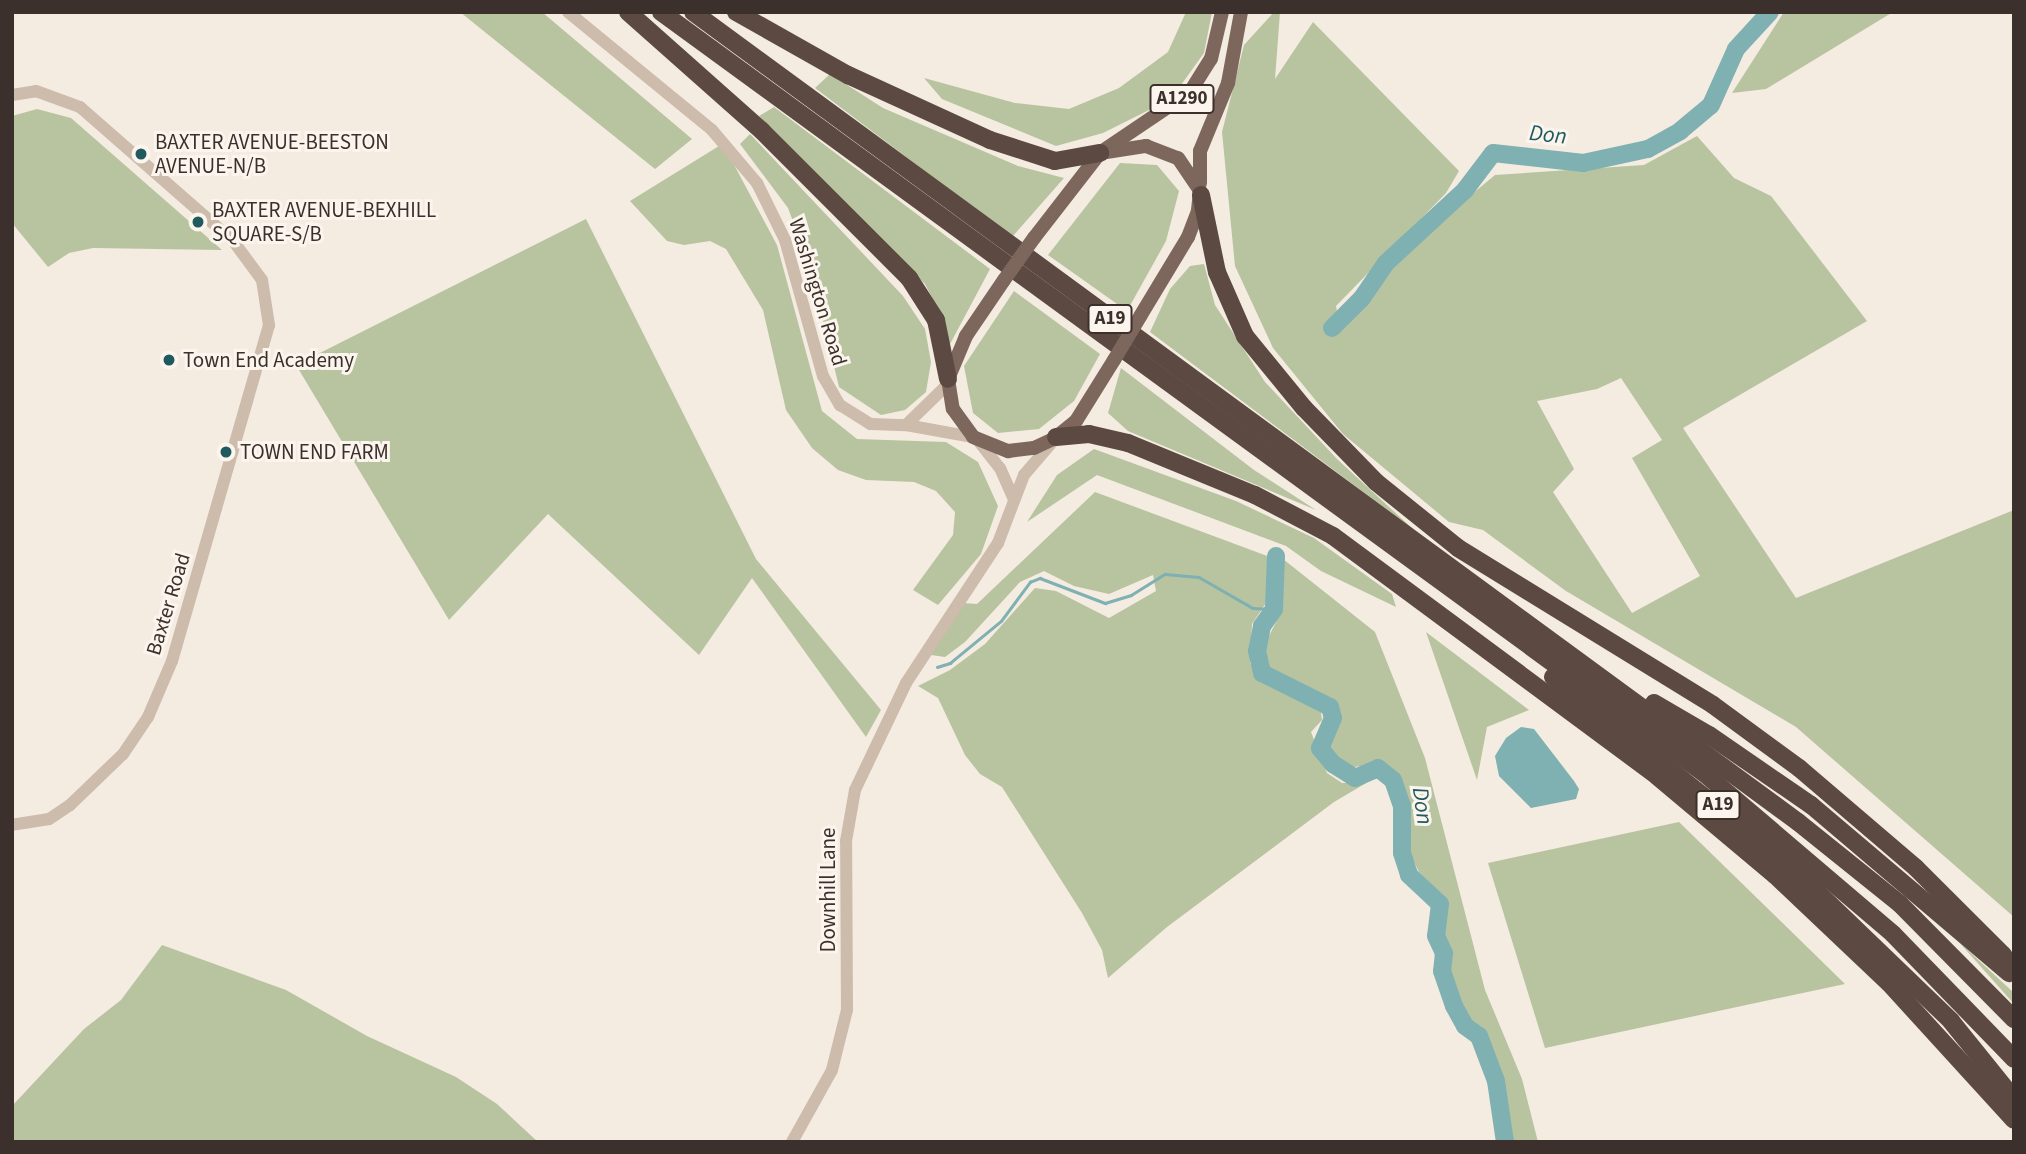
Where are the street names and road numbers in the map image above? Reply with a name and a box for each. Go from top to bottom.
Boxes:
road number: A1290 [1149,83,1215,114]
street label: Washington Road [784,215,852,369]
road number: A19 [1087,304,1133,334]
street label: Baxter Road [141,550,195,658]
road number: A19 [1695,790,1741,820]
street label: Downhill Lane [815,828,841,952]

